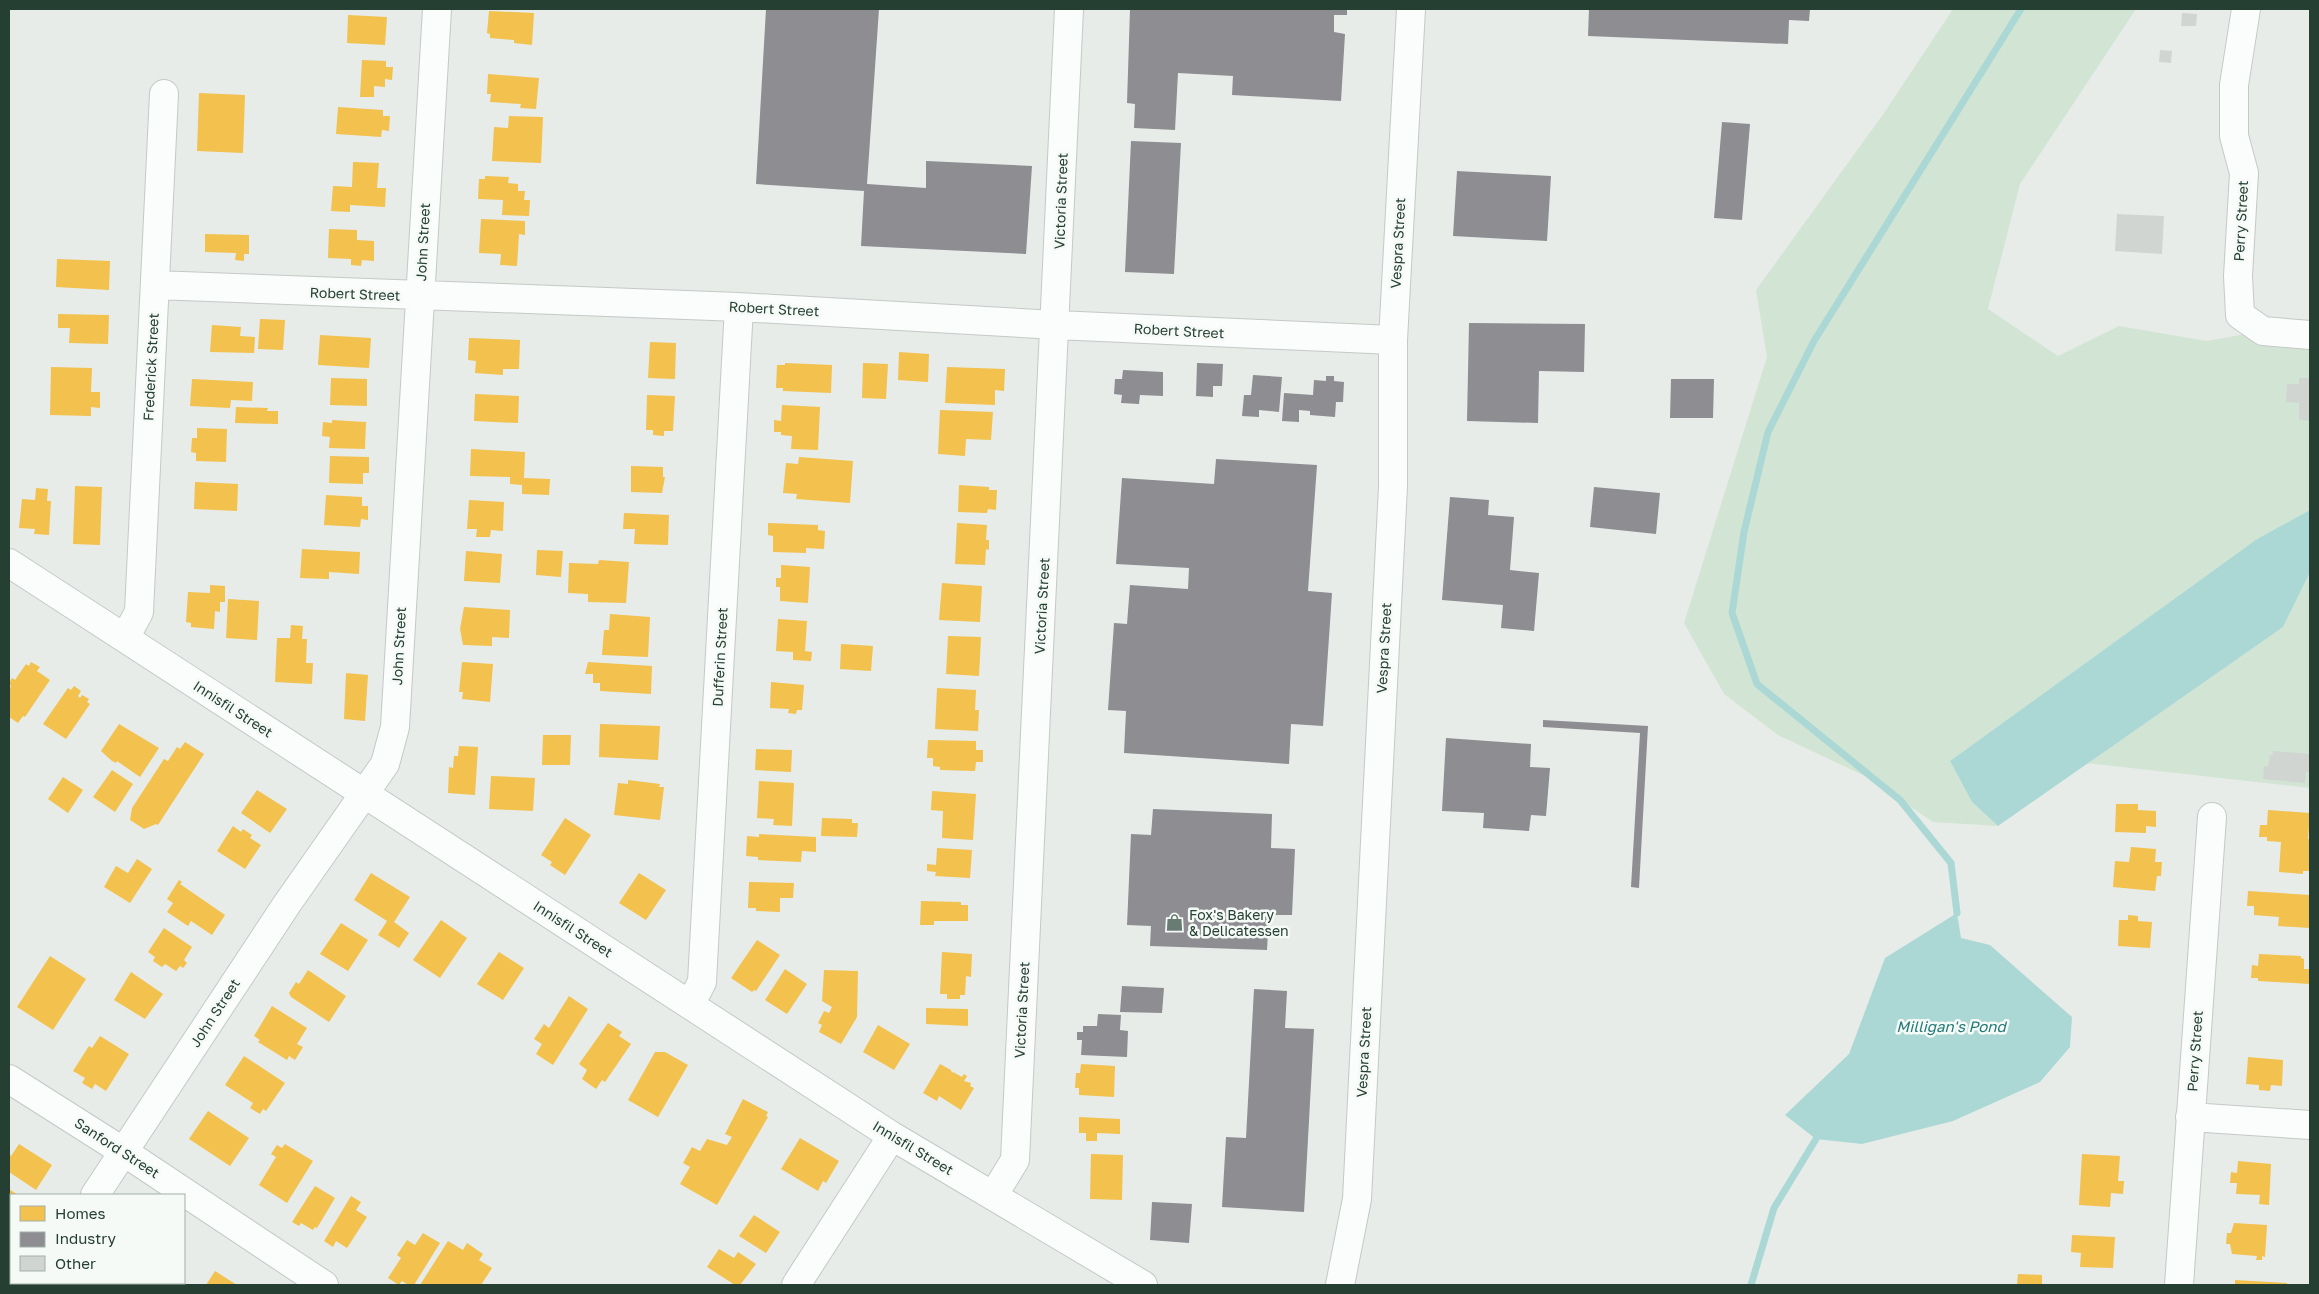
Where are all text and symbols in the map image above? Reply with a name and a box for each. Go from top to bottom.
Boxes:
street label: Victoria Street [1050,152,1071,250]
street label: Perry Street [2230,180,2251,262]
street label: Vespra Street [1387,197,1408,289]
street label: John Street [412,202,433,282]
street label: Robert Street [309,283,401,304]
street label: Robert Street [728,298,820,319]
street label: Frederick Street [139,313,162,421]
street label: Robert Street [1133,320,1225,341]
street label: Victoria Street [1030,557,1053,655]
street label: Vespra Street [1373,602,1394,694]
street label: John Street [388,606,409,686]
street label: Dufferin Street [708,607,731,707]
street label: Innisfil Street [190,677,276,741]
street label: Innisfil Street [530,897,616,961]
place label: Fox's Bakery & Delicatessen [1189,906,1289,939]
shop icon: Fox's Bakery & Delicatessen [1165,913,1185,933]
street label: Victoria Street [1010,961,1033,1059]
street label: John Street [186,975,243,1050]
street label: Vespra Street [1353,1006,1374,1098]
street label: Perry Street [2183,1010,2206,1092]
water label: Milligan's Pond [1896,1017,2007,1036]
street label: Sanford Street [72,1114,163,1181]
street label: Innisfil Street [870,1117,957,1178]
legend [10,1194,185,1284]
text: Homes [55,1204,105,1222]
text: Industry [55,1229,116,1247]
text: Other [55,1254,96,1272]

